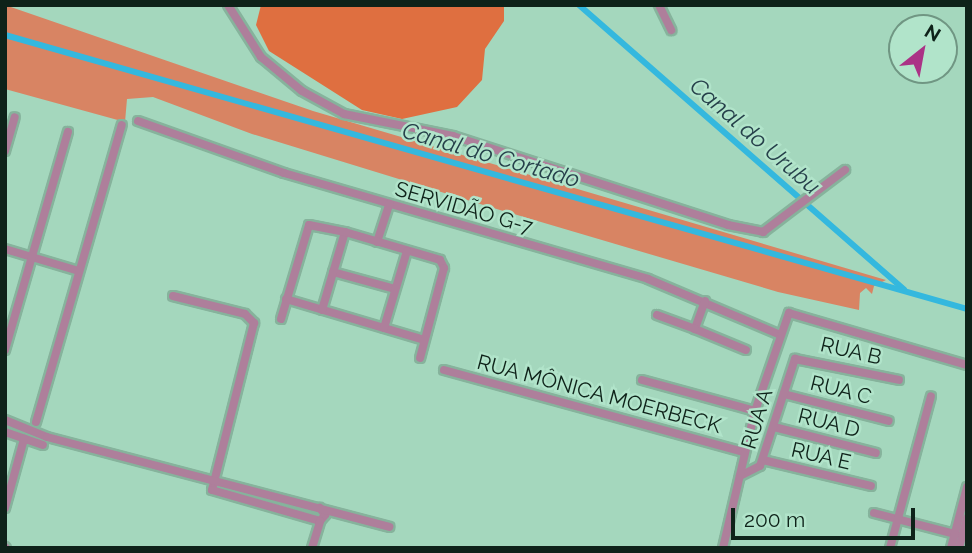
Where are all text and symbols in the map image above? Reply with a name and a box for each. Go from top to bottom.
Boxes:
north arrow [888,14,958,84]
text: N [921,20,945,46]
water label: Canal do Urubu [684,72,826,200]
water label: Canal do Cortado [399,116,583,194]
street label: SERVIDÃO G-7 [392,176,536,240]
street label: RUA B [818,332,884,370]
street label: RUA MÔNICA MOERBECK [474,349,724,439]
street label: RUA C [807,370,875,410]
street label: RUA A [736,385,778,453]
street label: RUA D [795,403,863,443]
street label: RUA E [788,437,854,475]
scale bar [734,494,918,538]
text: 200 m [744,507,805,532]

